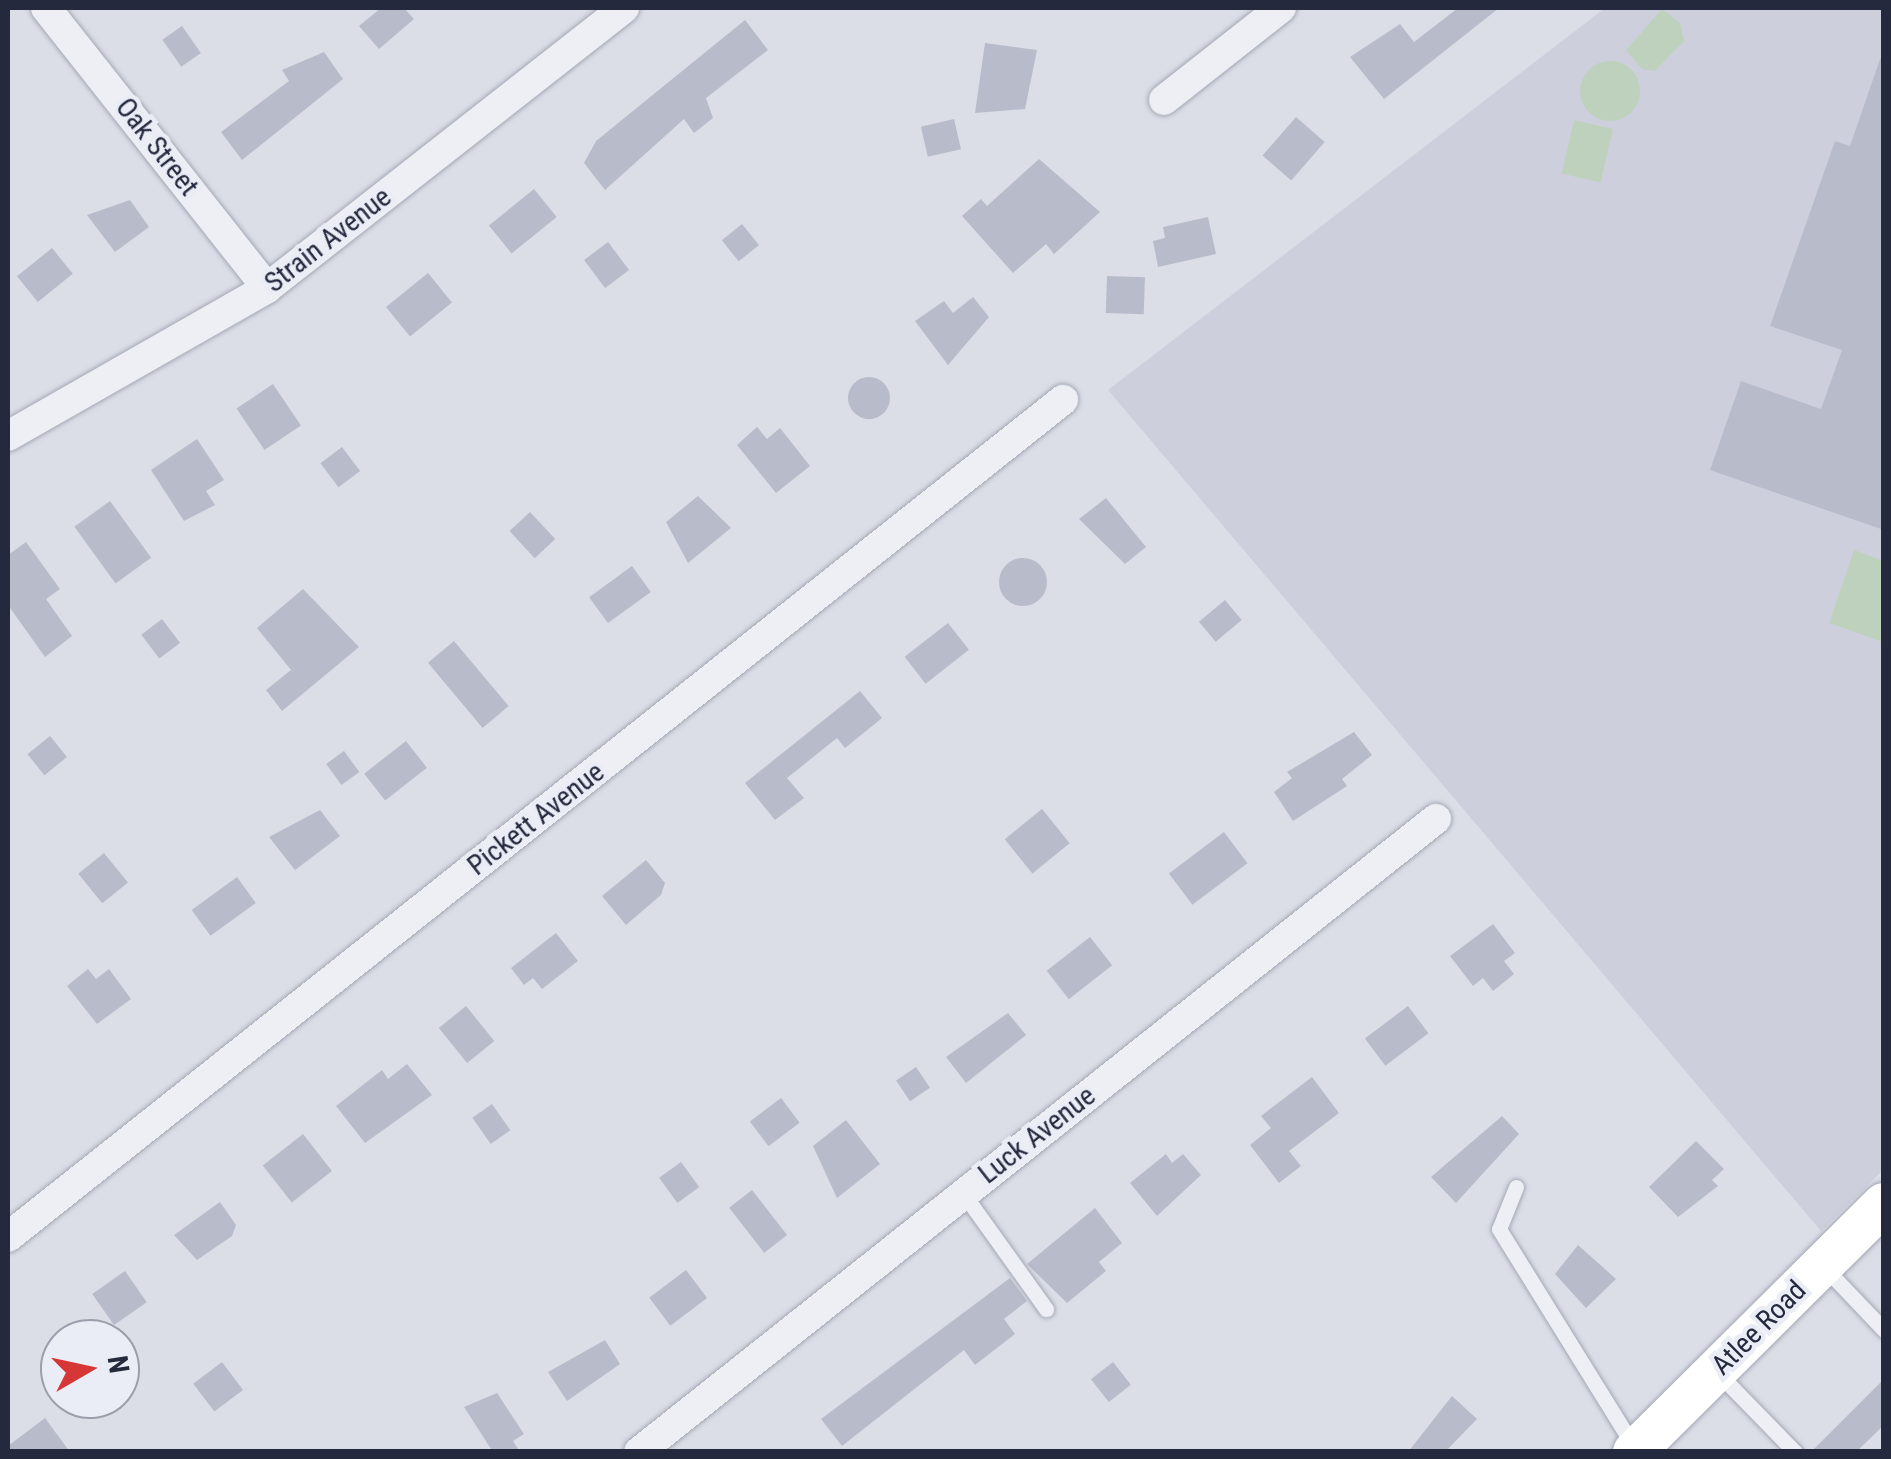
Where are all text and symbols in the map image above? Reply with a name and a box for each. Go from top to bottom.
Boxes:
street label: Oak Street [108,91,206,203]
street label: Strain Avenue [258,180,398,300]
street label: Pickett Avenue [461,755,611,883]
street label: Luck Avenue [972,1079,1102,1191]
street label: Atlee Road [1705,1274,1813,1382]
north arrow [40,1319,140,1419]
text: N [101,1353,136,1376]

